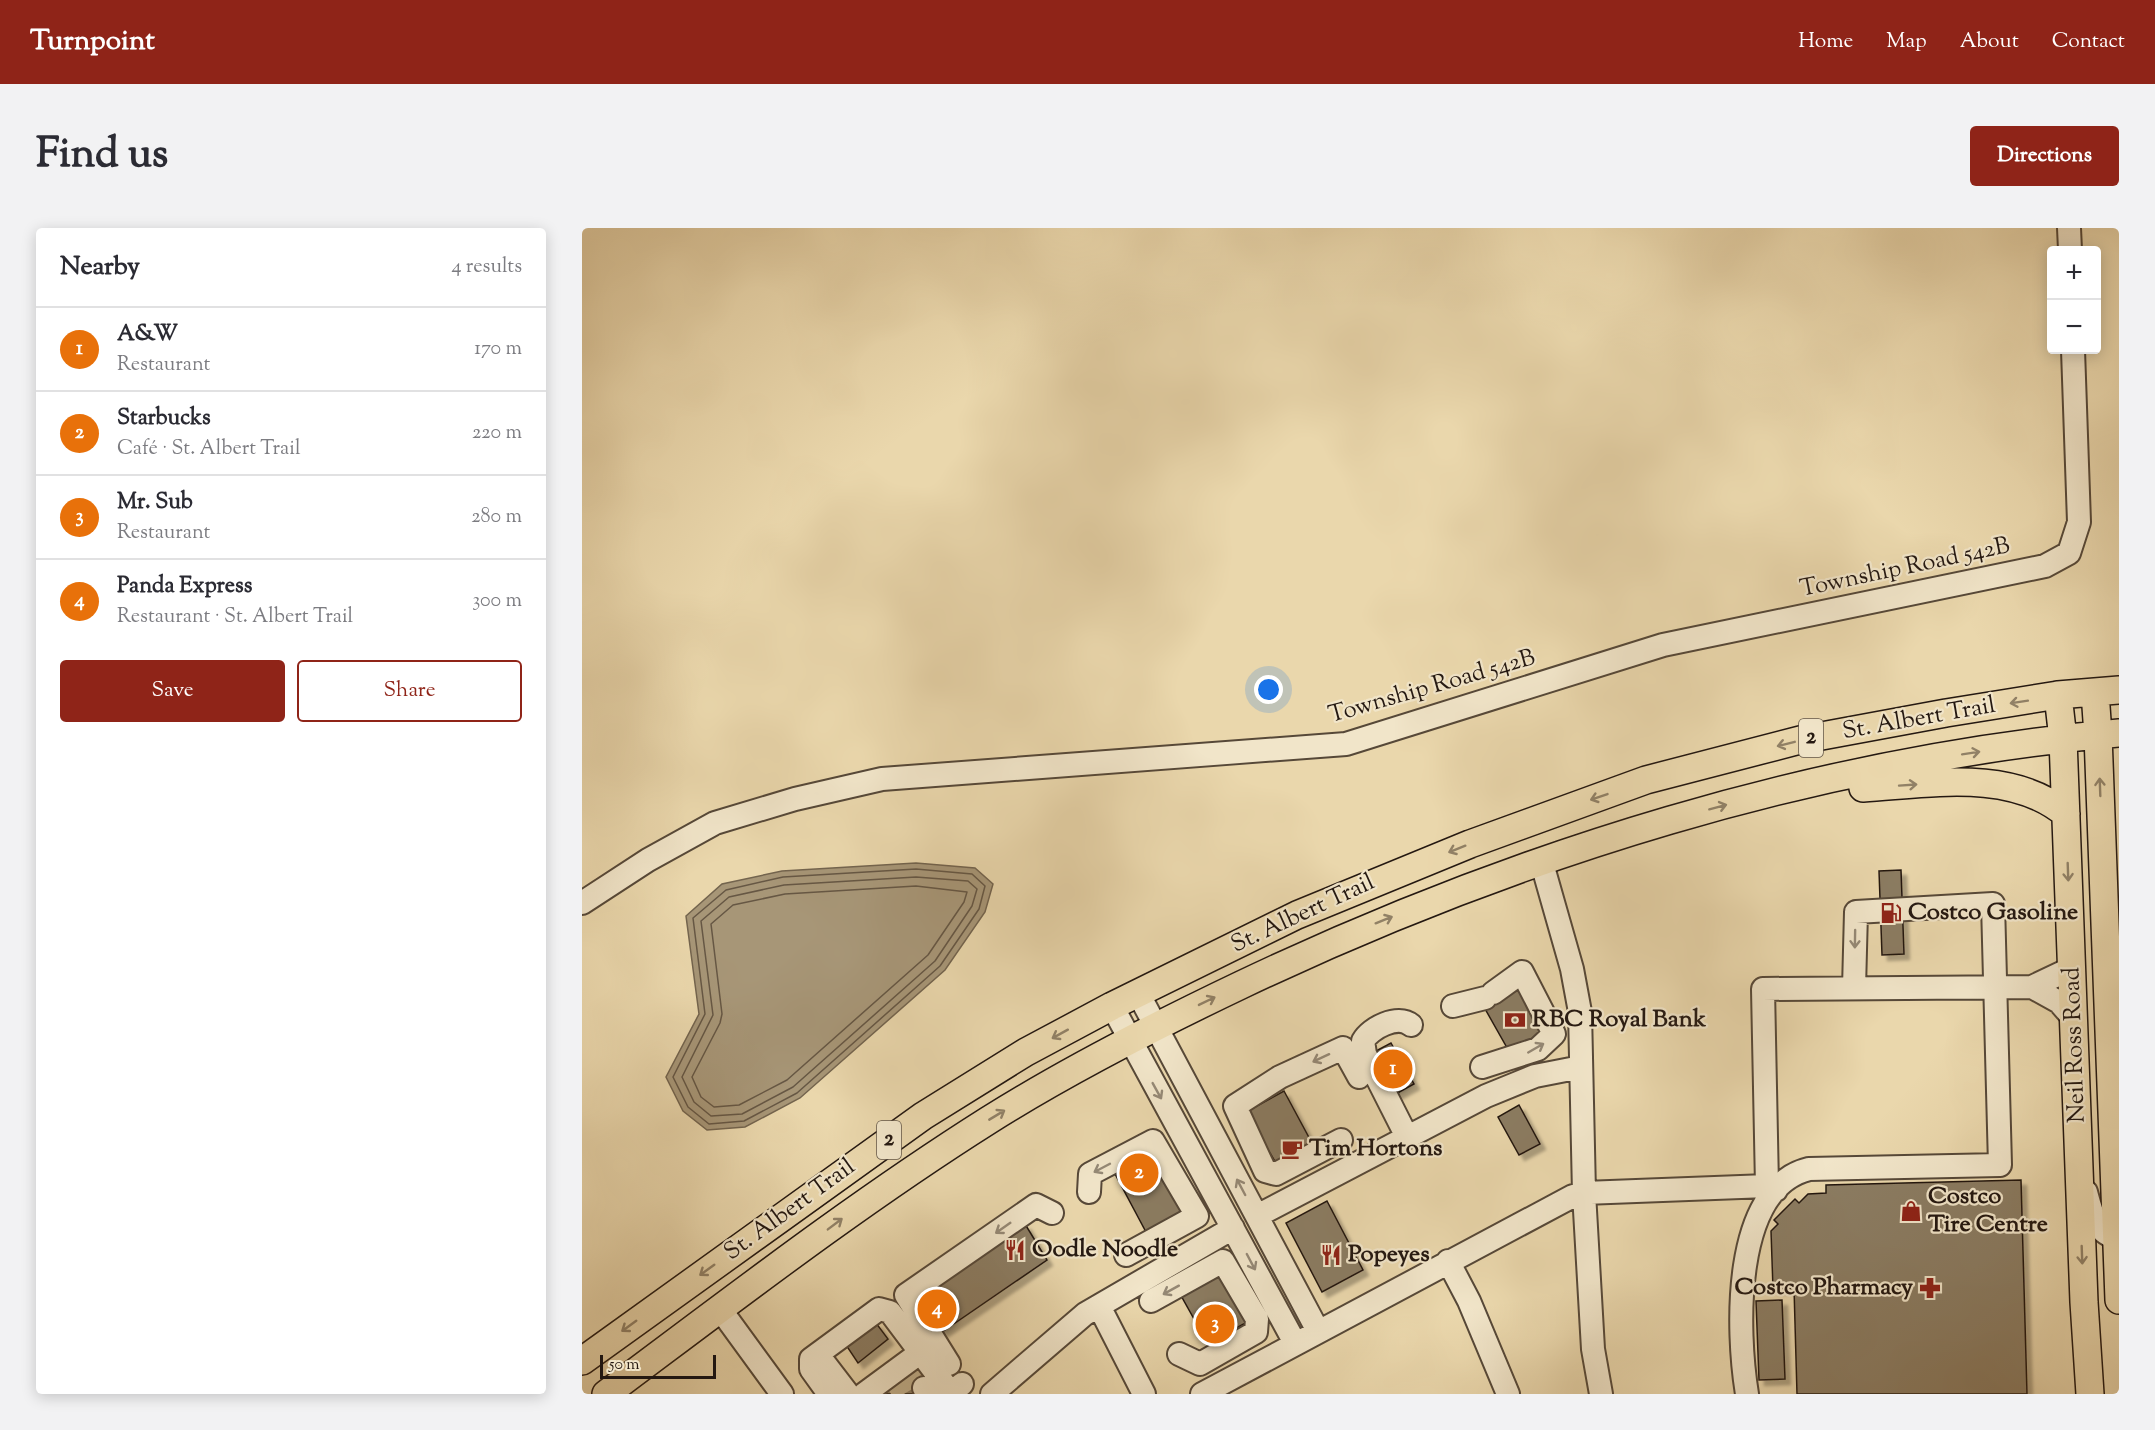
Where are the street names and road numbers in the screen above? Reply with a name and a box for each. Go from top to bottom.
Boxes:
street label: Township Road 542B [1797,529,2013,607]
street label: Township Road 542B [1325,641,1539,733]
street label: St. Albert Trail [1840,689,1999,749]
road number: 2 [1799,719,1823,757]
street label: St. Albert Trail [1226,866,1381,962]
street label: Neil Ross Road [2055,966,2095,1124]
road number: 2 [877,1121,901,1159]
street label: St. Albert Trail [717,1151,863,1269]

